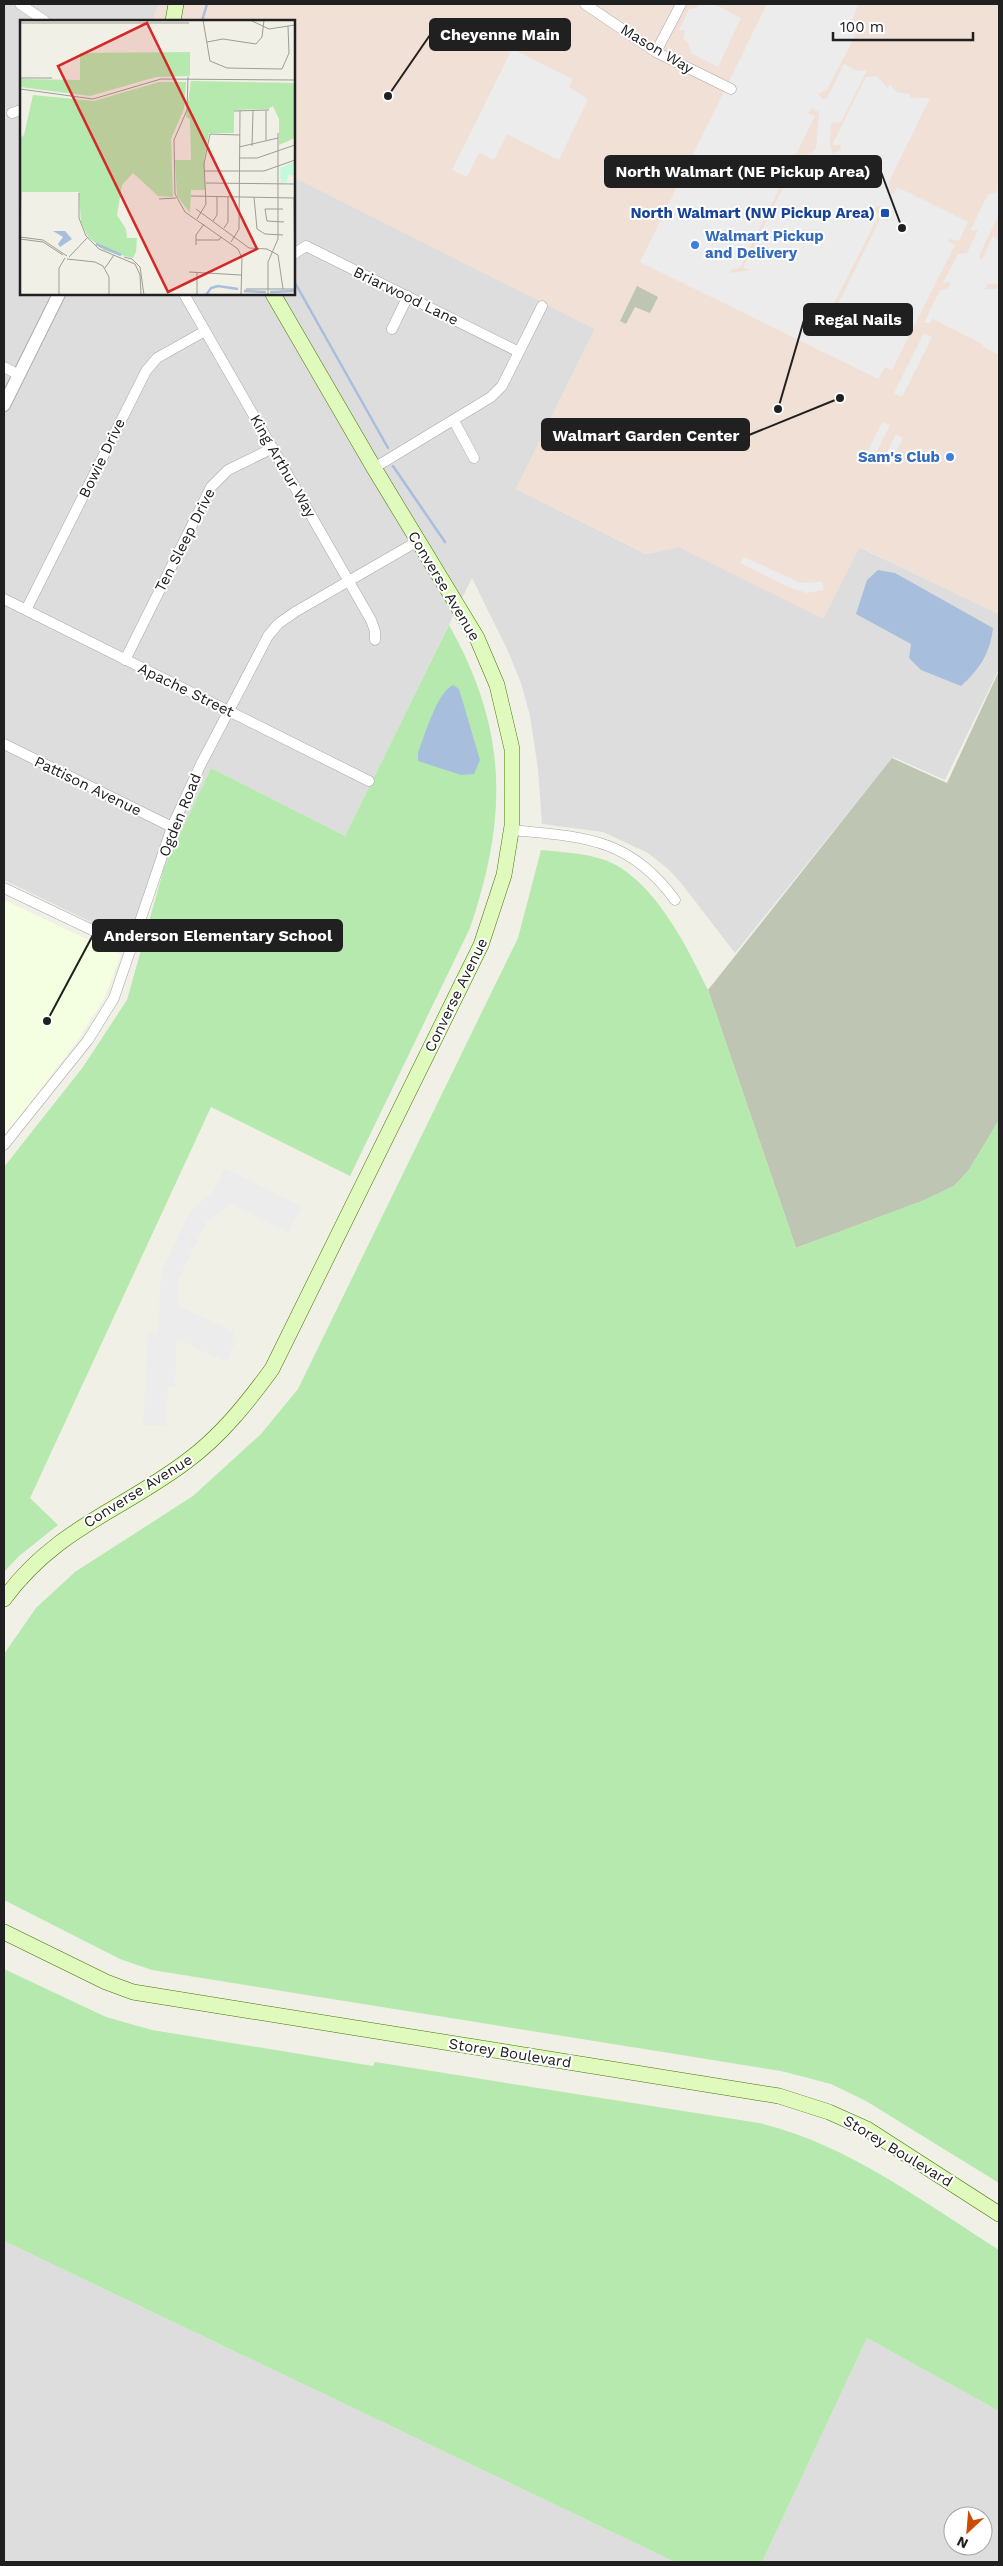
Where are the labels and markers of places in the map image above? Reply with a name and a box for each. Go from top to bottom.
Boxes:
callout: Cheyenne Main [430,19,570,50]
callout: North Walmart (NE Pickup Area) [605,156,881,187]
place label: North Walmart (NW Pickup Area) [631,204,875,222]
marker: North Walmart (NW Pickup Area) [879,207,891,219]
place label: Walmart Pickup and Delivery [705,227,824,262]
marker: Walmart Pickup and Delivery [689,239,701,251]
callout: Regal Nails [804,304,912,335]
callout: Walmart Garden Center [542,419,749,450]
place label: Sam's Club [858,448,940,466]
marker: Sam's Club [944,451,956,463]
callout: Anderson Elementary School [93,920,342,951]

